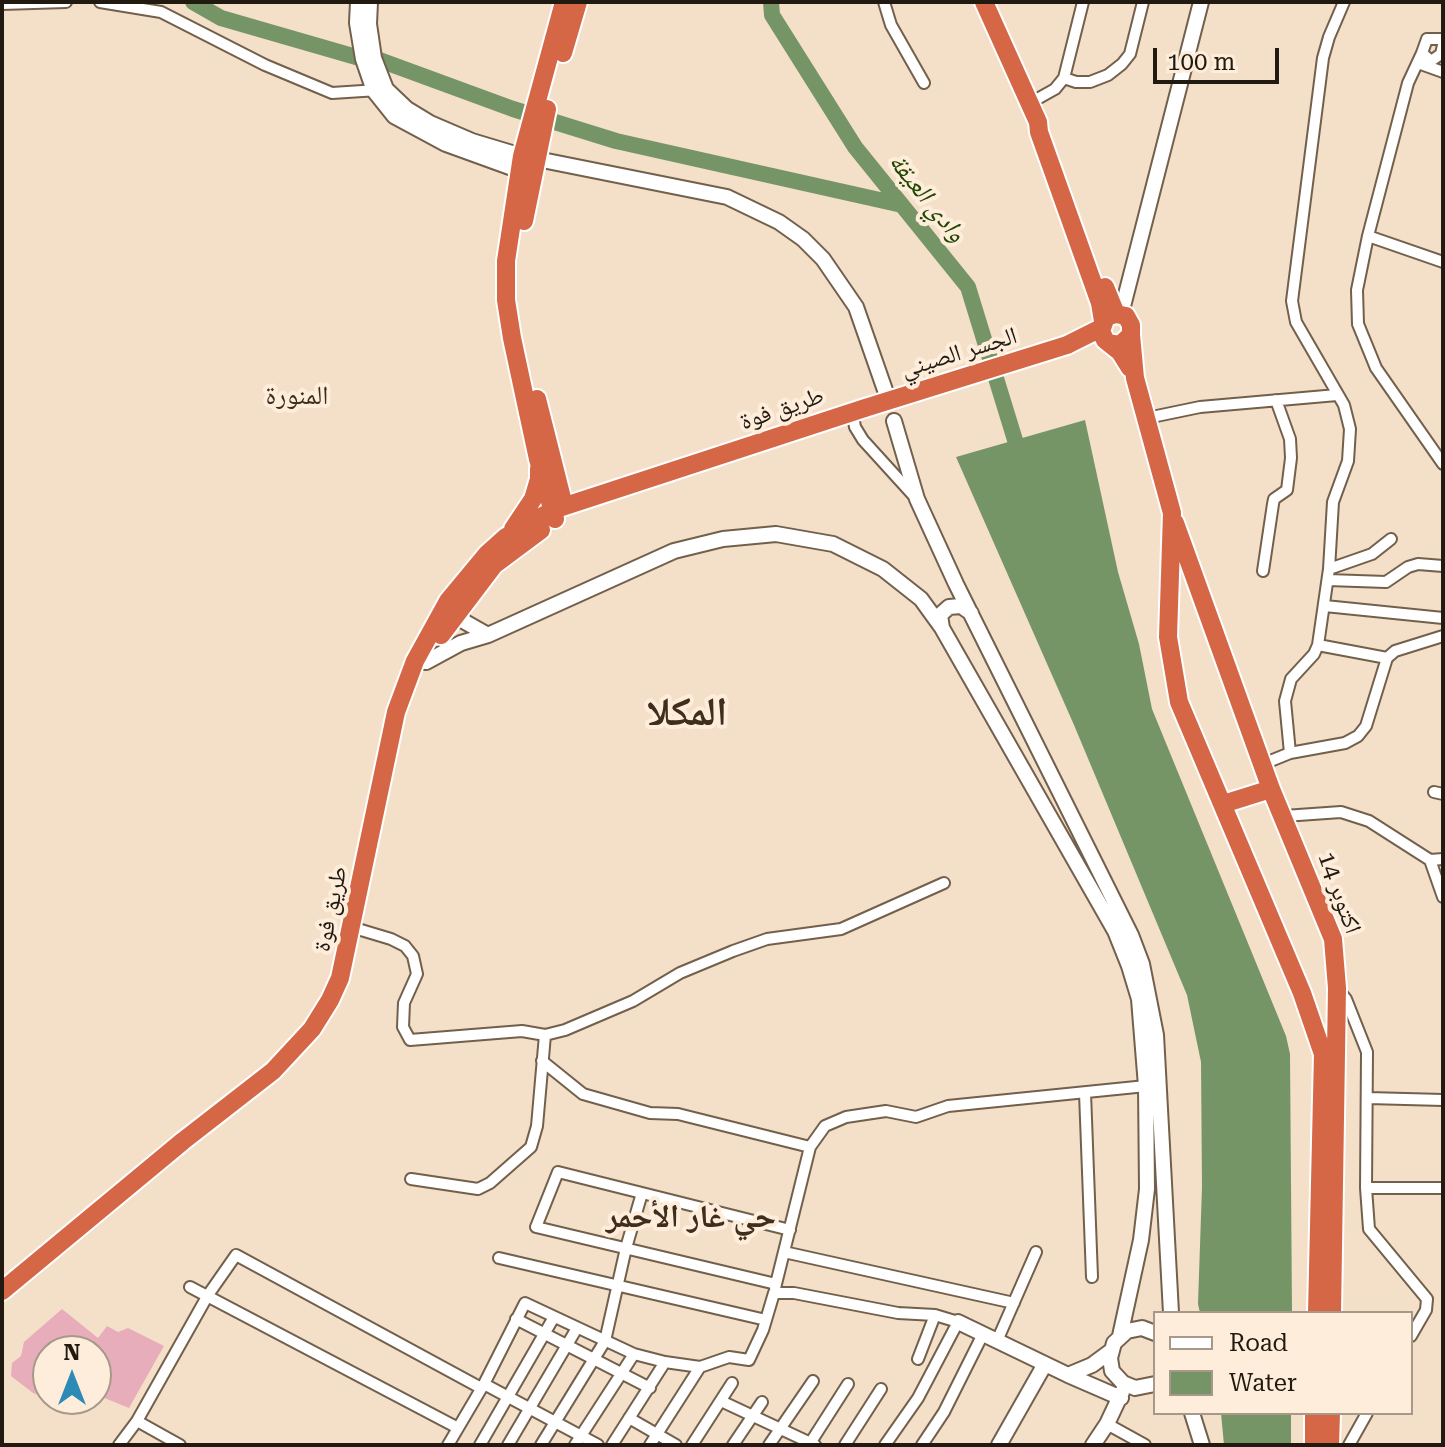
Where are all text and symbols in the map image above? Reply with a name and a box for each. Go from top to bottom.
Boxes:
scale bar [1157,32,1283,82]
text: 100 m [1167,48,1235,76]
water label: وادي العيقة [882,147,972,249]
street label: الجسر الصيني [897,322,1021,384]
district label: المنورة [266,380,328,412]
street label: طريق فوة [736,381,828,437]
district label: المكلا [647,689,727,737]
street label: 14 اكتوبر [1311,848,1367,938]
street label: طريق فوة [308,864,354,954]
district label: حي غار الأحمر [606,1199,776,1237]
legend [1153,1311,1413,1415]
text: Road [1229,1329,1288,1357]
north arrow [32,1335,112,1415]
text: N [64,1340,80,1365]
text: Water [1229,1369,1297,1397]

